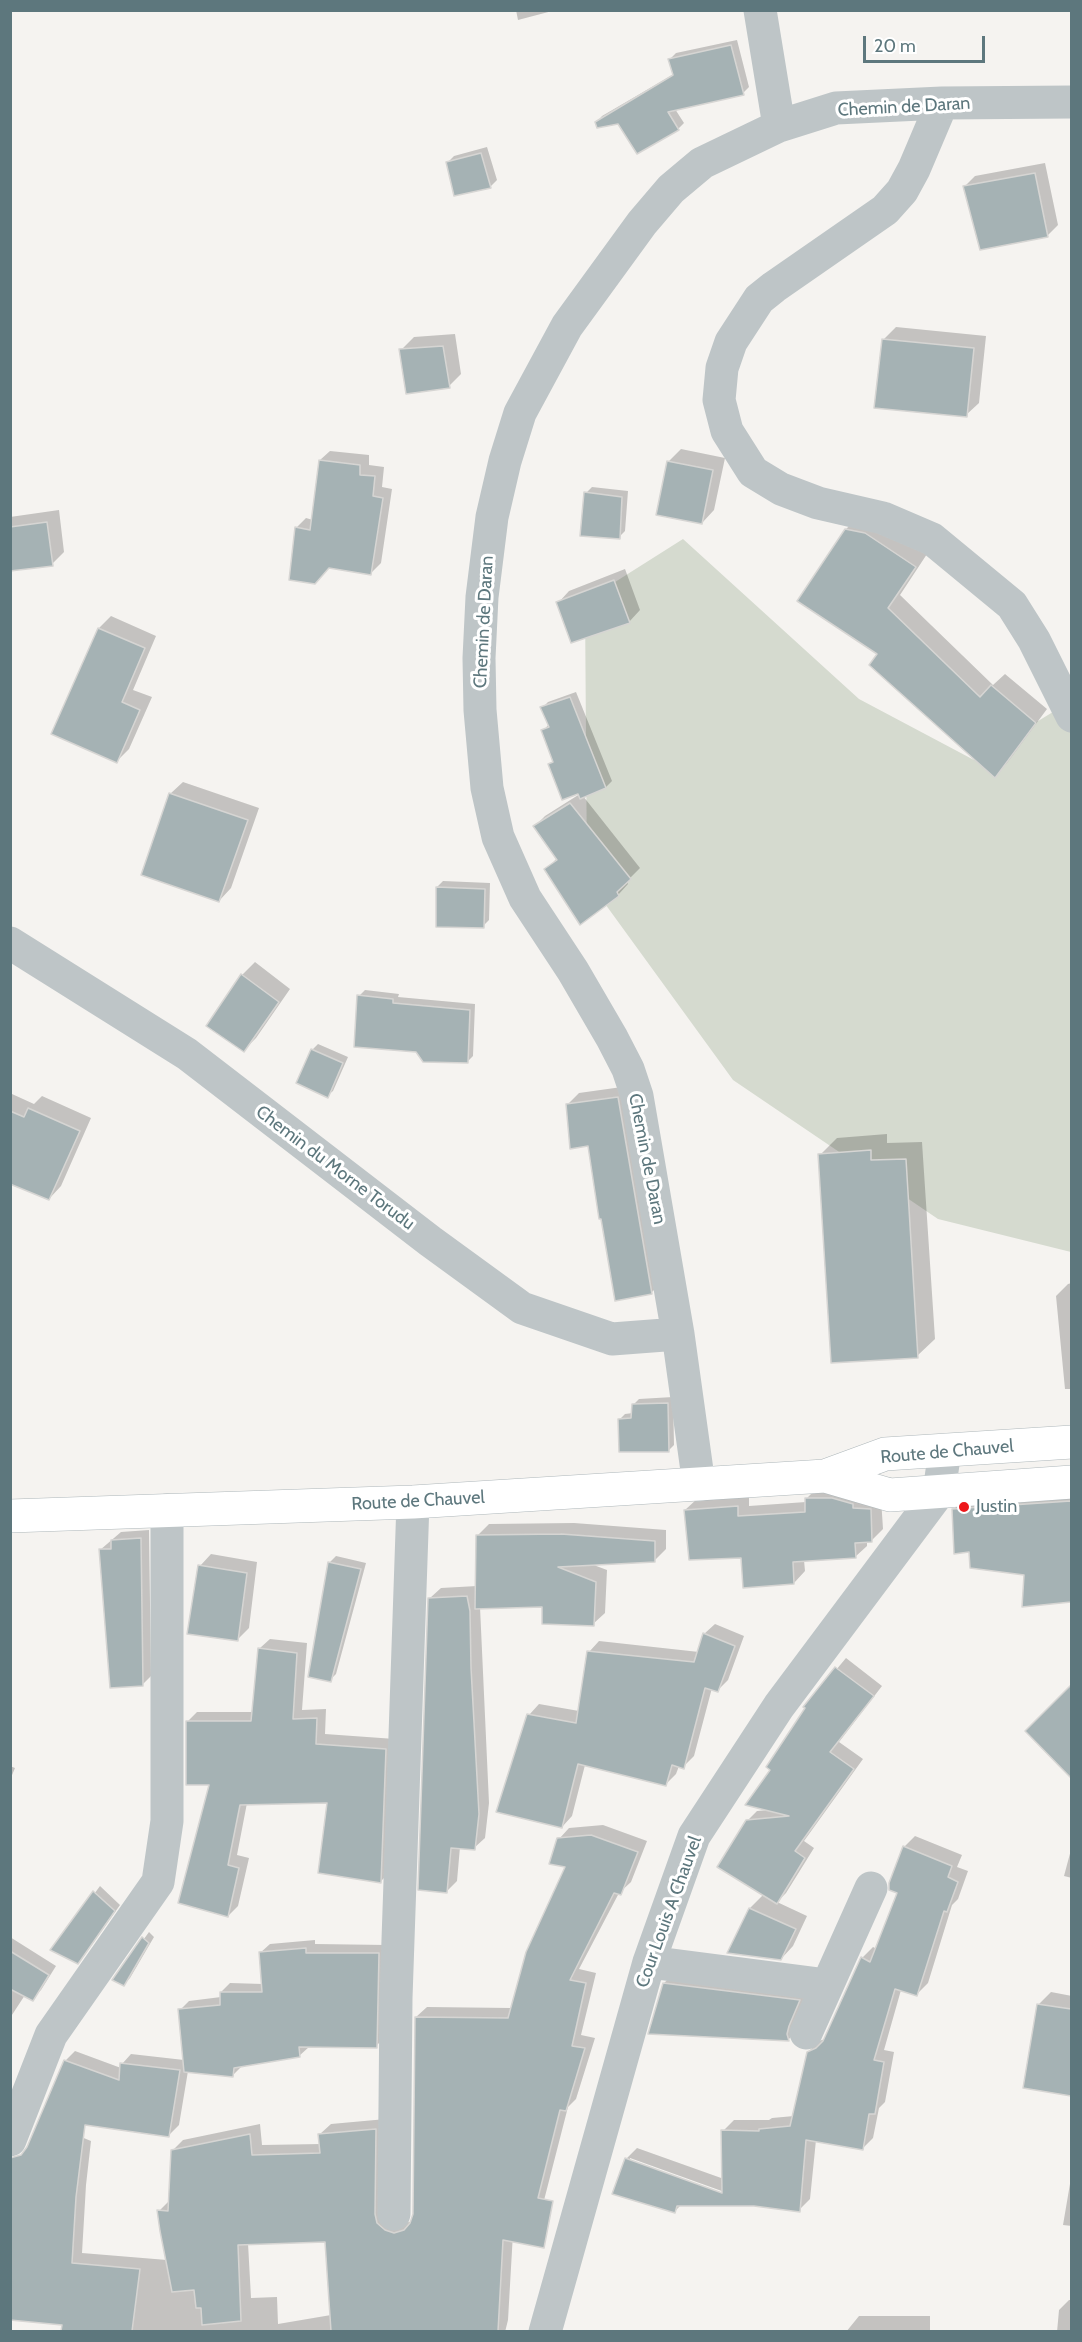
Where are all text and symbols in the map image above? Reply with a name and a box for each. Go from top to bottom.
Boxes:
scale bar [866,24,988,62]
text: 20 m [874,35,916,57]
street label: Chemin de Daran [837,93,971,121]
street label: Chemin de Daran [470,555,498,689]
street label: Chemin de Daran [624,1092,670,1226]
street label: Chemin du Morne Torudu [251,1101,419,1235]
street label: Route de Chauvel [880,1435,1014,1469]
street label: Route de Chauvel [351,1487,485,1515]
place label: Justin [976,1496,1017,1518]
marker: Justin [957,1500,971,1514]
street label: Cour Louis A Chauvel [632,1833,706,1991]

